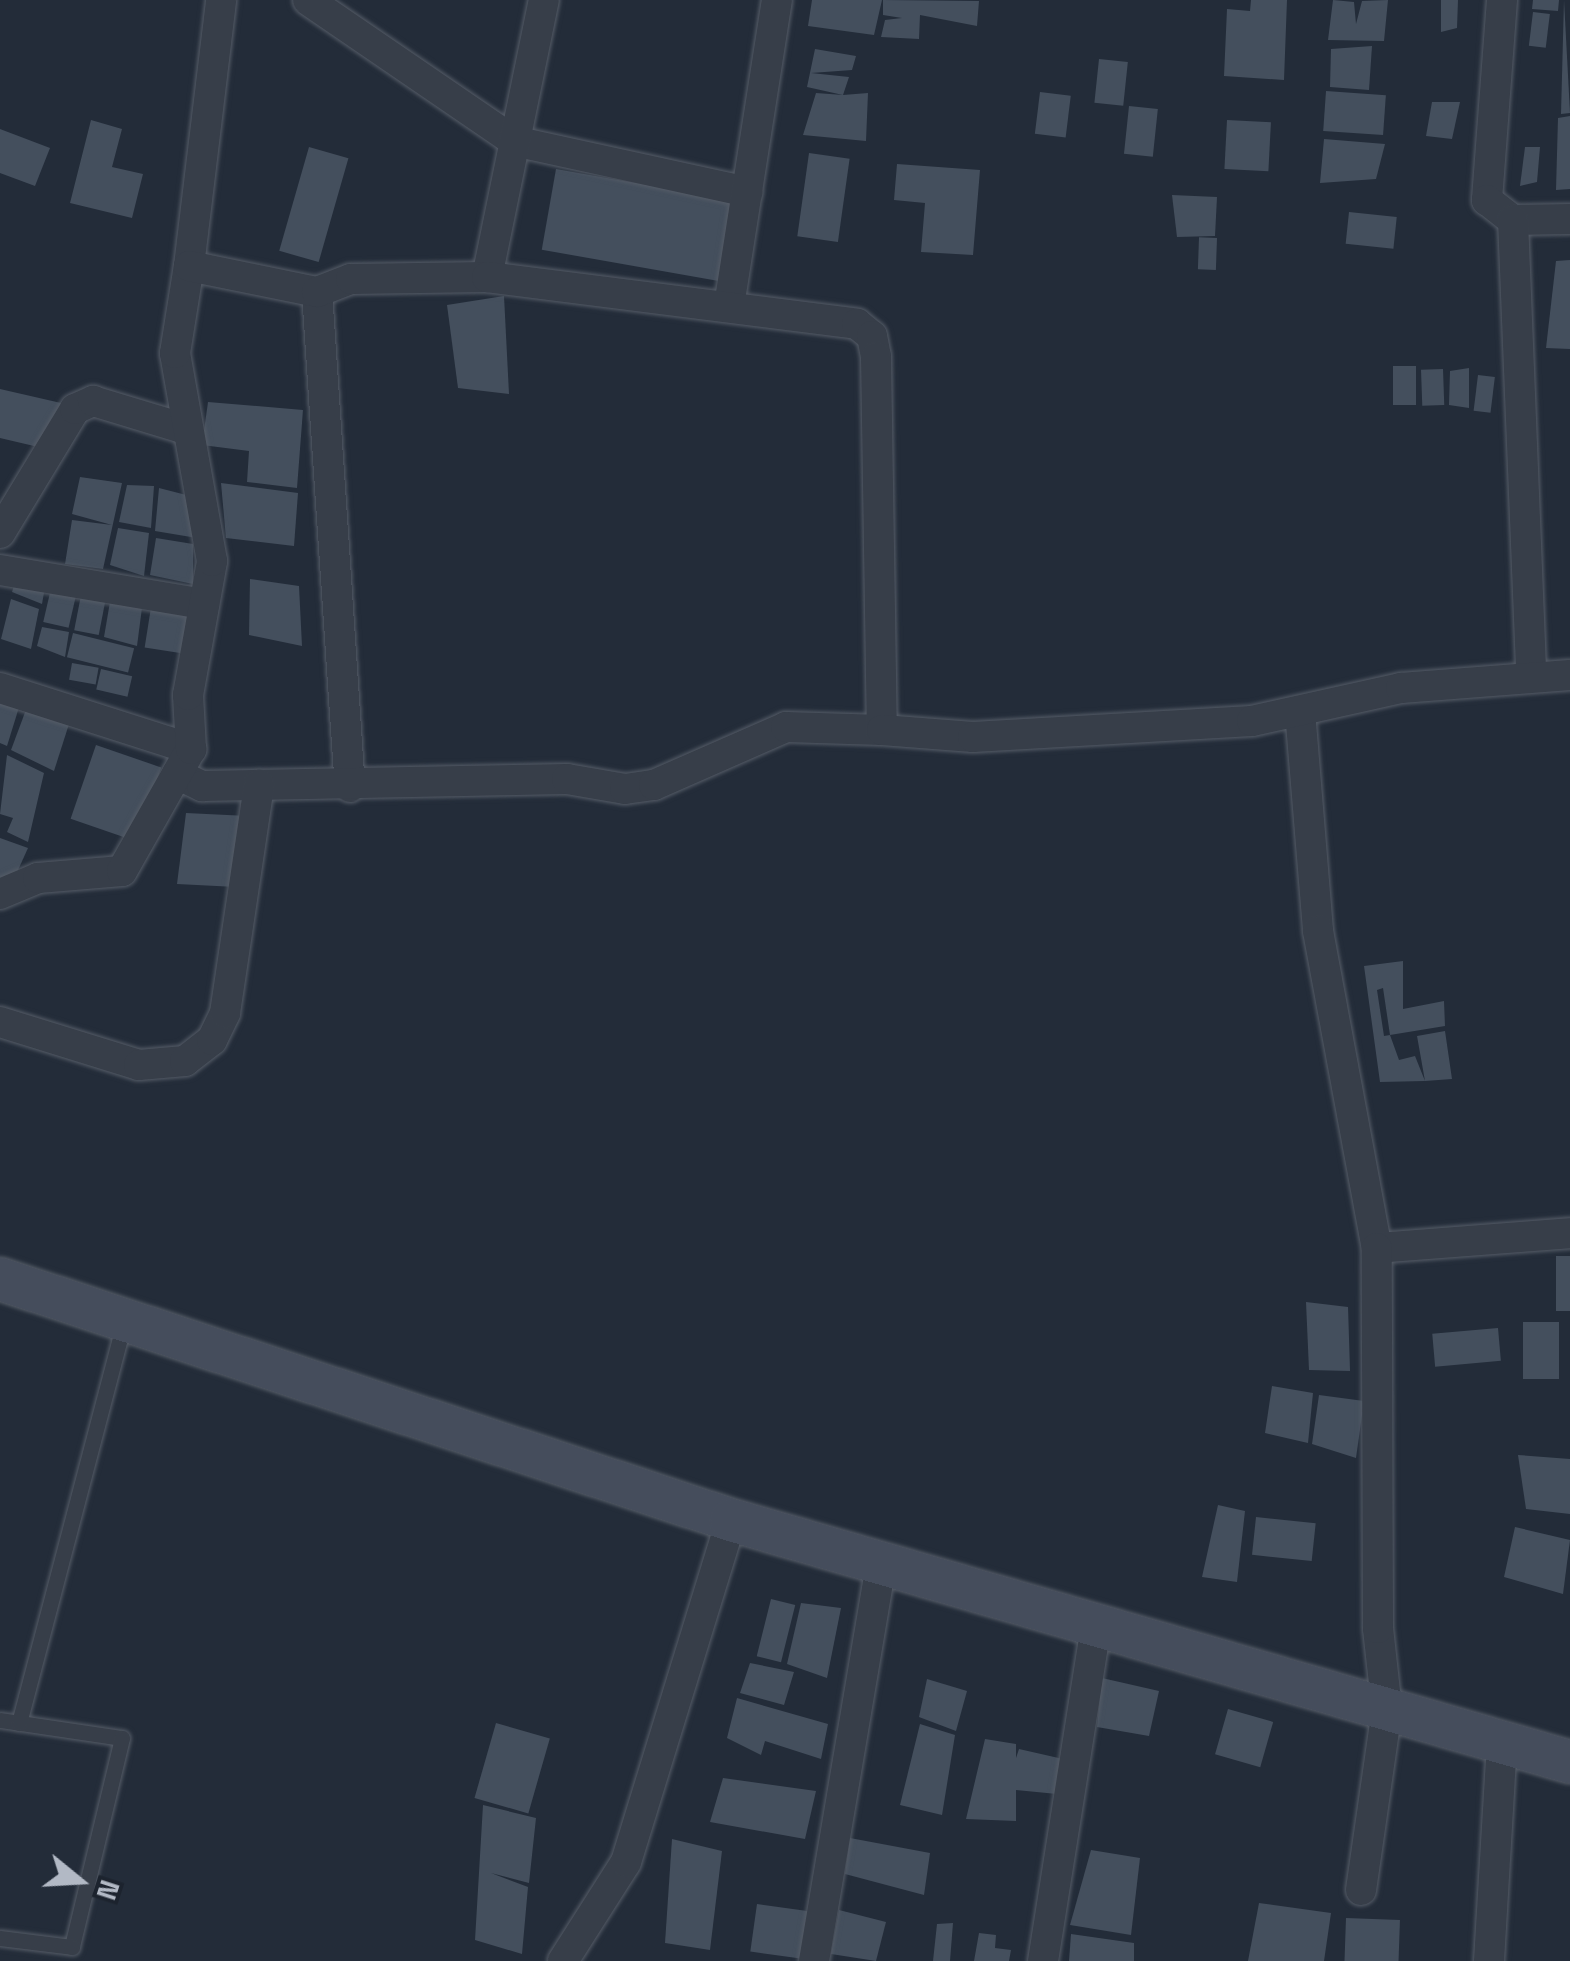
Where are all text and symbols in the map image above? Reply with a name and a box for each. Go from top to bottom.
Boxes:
north arrow [30,1831,130,1931]
text: N [89,1876,129,1905]

